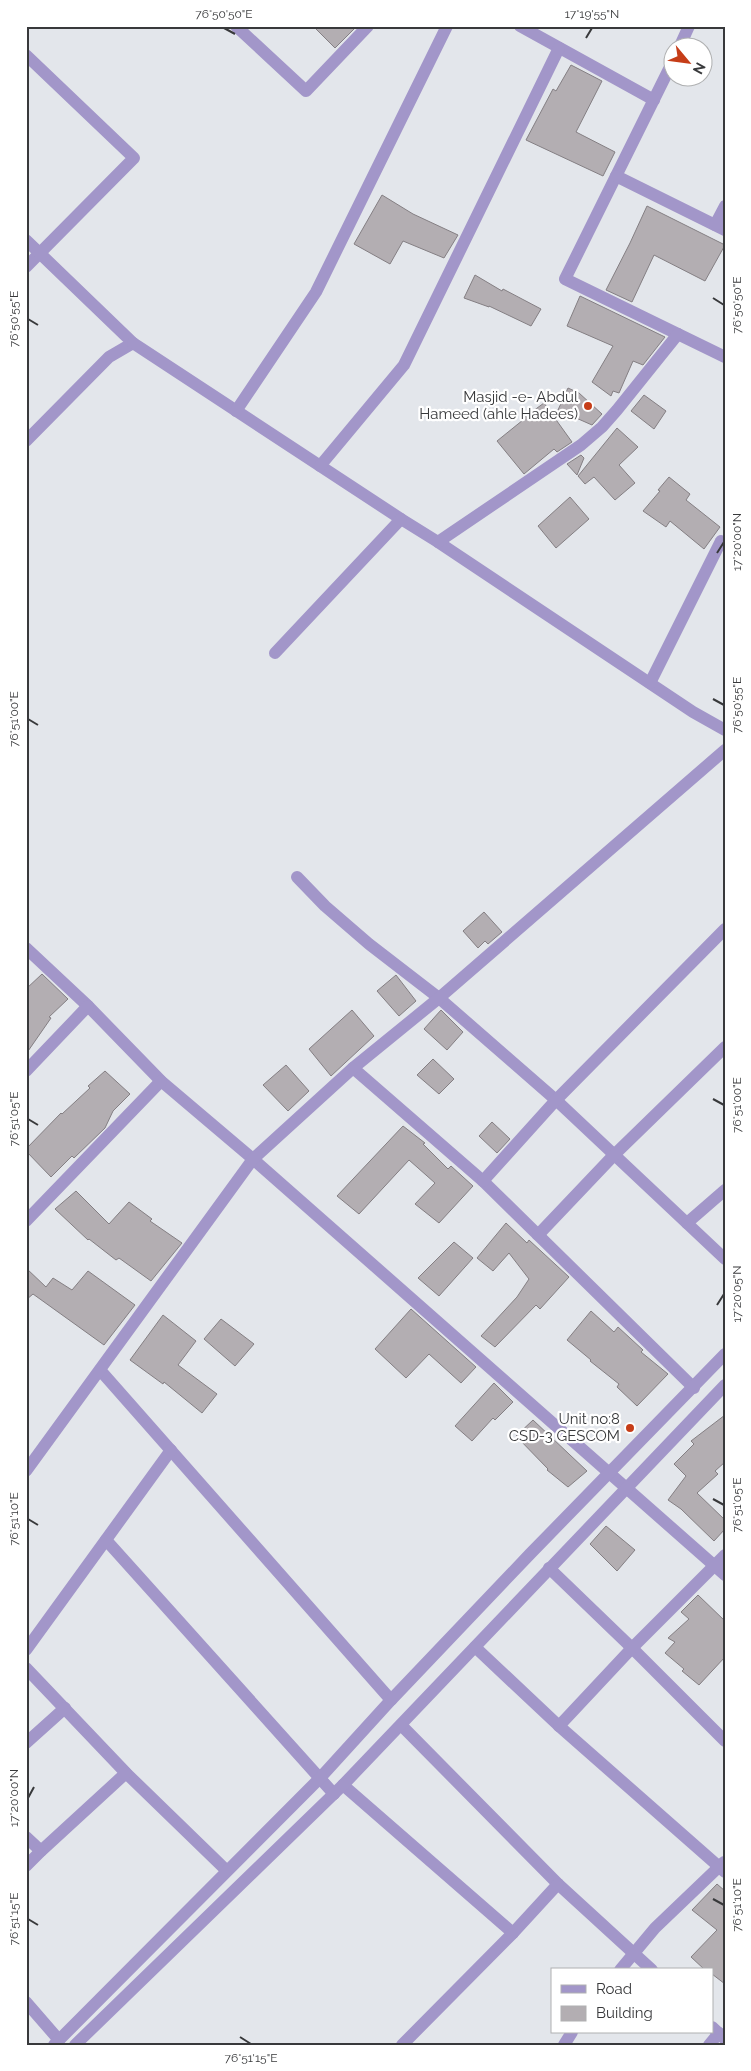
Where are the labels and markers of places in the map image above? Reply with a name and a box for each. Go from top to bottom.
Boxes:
place label: Masjid -e- Abdul Hameed (ahle Hadees) [419,388,579,423]
marker: Masjid -e- Abdul Hameed (ahle Hadees) [582,400,594,412]
place label: Unit no:8 CSD-3 GESCOM [509,1410,620,1445]
marker: Unit no:8 CSD-3 GESCOM [624,1422,636,1434]

